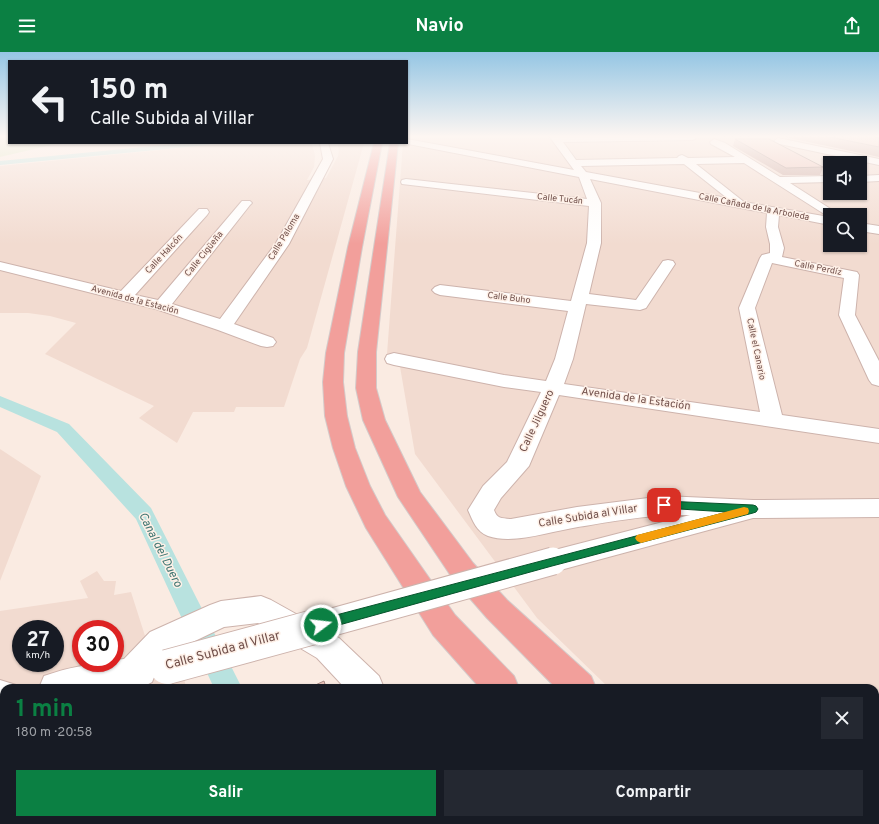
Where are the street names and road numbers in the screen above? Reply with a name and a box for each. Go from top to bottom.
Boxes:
street label: Calle Tucán [537,191,583,207]
street label: Calle Cañada de la Arboleda [698,191,811,223]
street label: Calle Paloma [266,212,302,262]
street label: Calle Cigüeña [182,229,226,279]
street label: Calle Halcón [143,232,185,276]
street label: Calle Perdíz [793,258,843,278]
street label: Avenida de la Estación [90,283,180,317]
street label: Calle Buho [487,290,531,306]
street label: Calle el Canario [744,317,768,381]
street label: Avenida de la Estación [581,384,691,414]
street label: Calle Jilguero [516,388,558,454]
street label: Calle Subida al Villar [537,501,639,531]
street label: Calle Subida al Villar [164,628,282,674]

